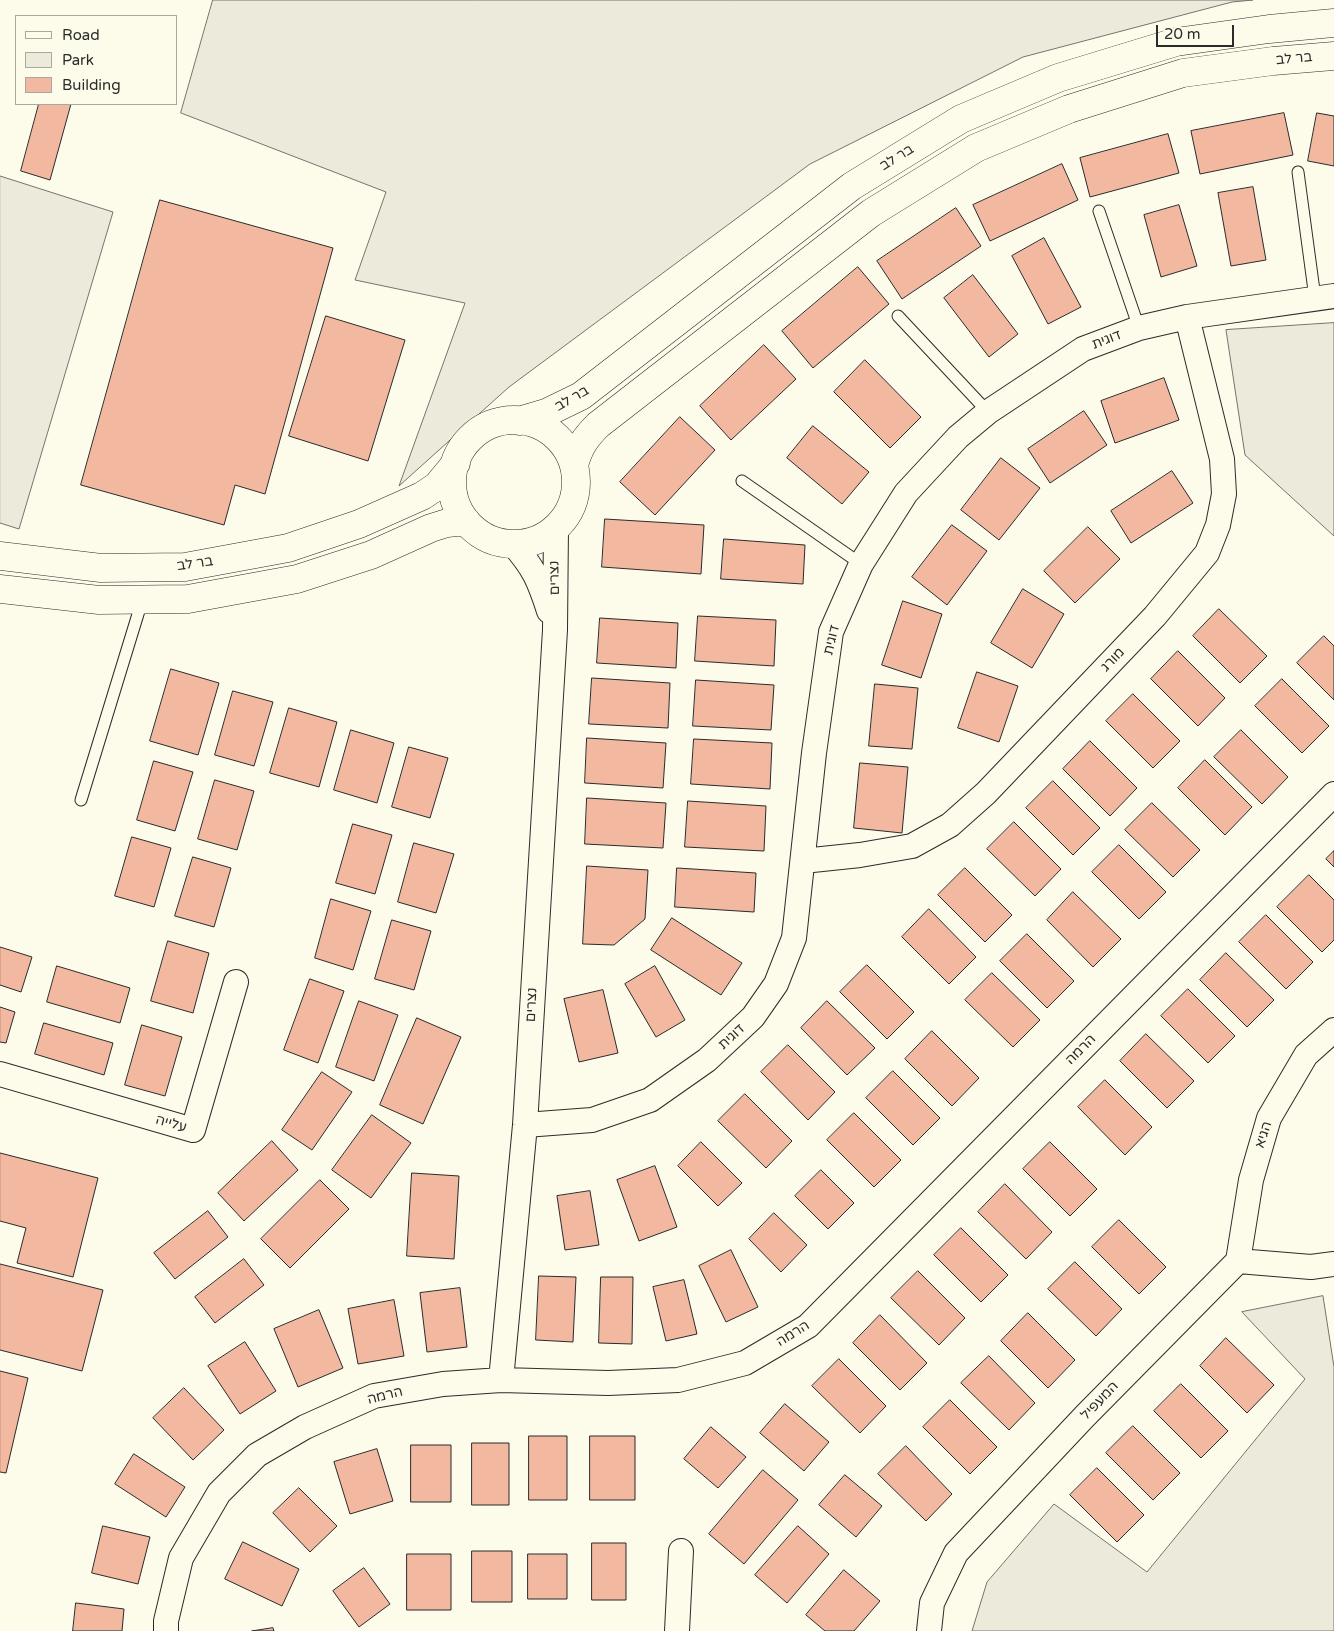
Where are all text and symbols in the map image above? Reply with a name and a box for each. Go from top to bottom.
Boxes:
legend [15,15,178,105]
scale bar [1159,15,1236,47]
text: 20 m [1164,25,1201,43]
text: Road [62,26,100,44]
street label: בר לב [1275,49,1313,69]
text: Park [62,51,94,69]
text: Building [62,76,121,94]
street label: בר לב [877,141,917,175]
street label: דוגית [1090,327,1124,353]
street label: בר לב [552,383,592,415]
street label: בר לב [176,553,214,575]
street label: נצרים [546,561,564,595]
street label: דוגית [820,623,844,657]
street label: מורג [1098,644,1128,676]
street label: נצרים [523,987,541,1023]
street label: דוגית [715,1020,749,1054]
street label: הרמה [1062,1031,1100,1069]
street label: עלייה [153,1112,189,1136]
street label: הגיא [1252,1120,1276,1150]
street label: הרמה [773,1317,813,1351]
street label: המעפיל [1078,1378,1122,1424]
street label: הרמה [365,1383,405,1409]

